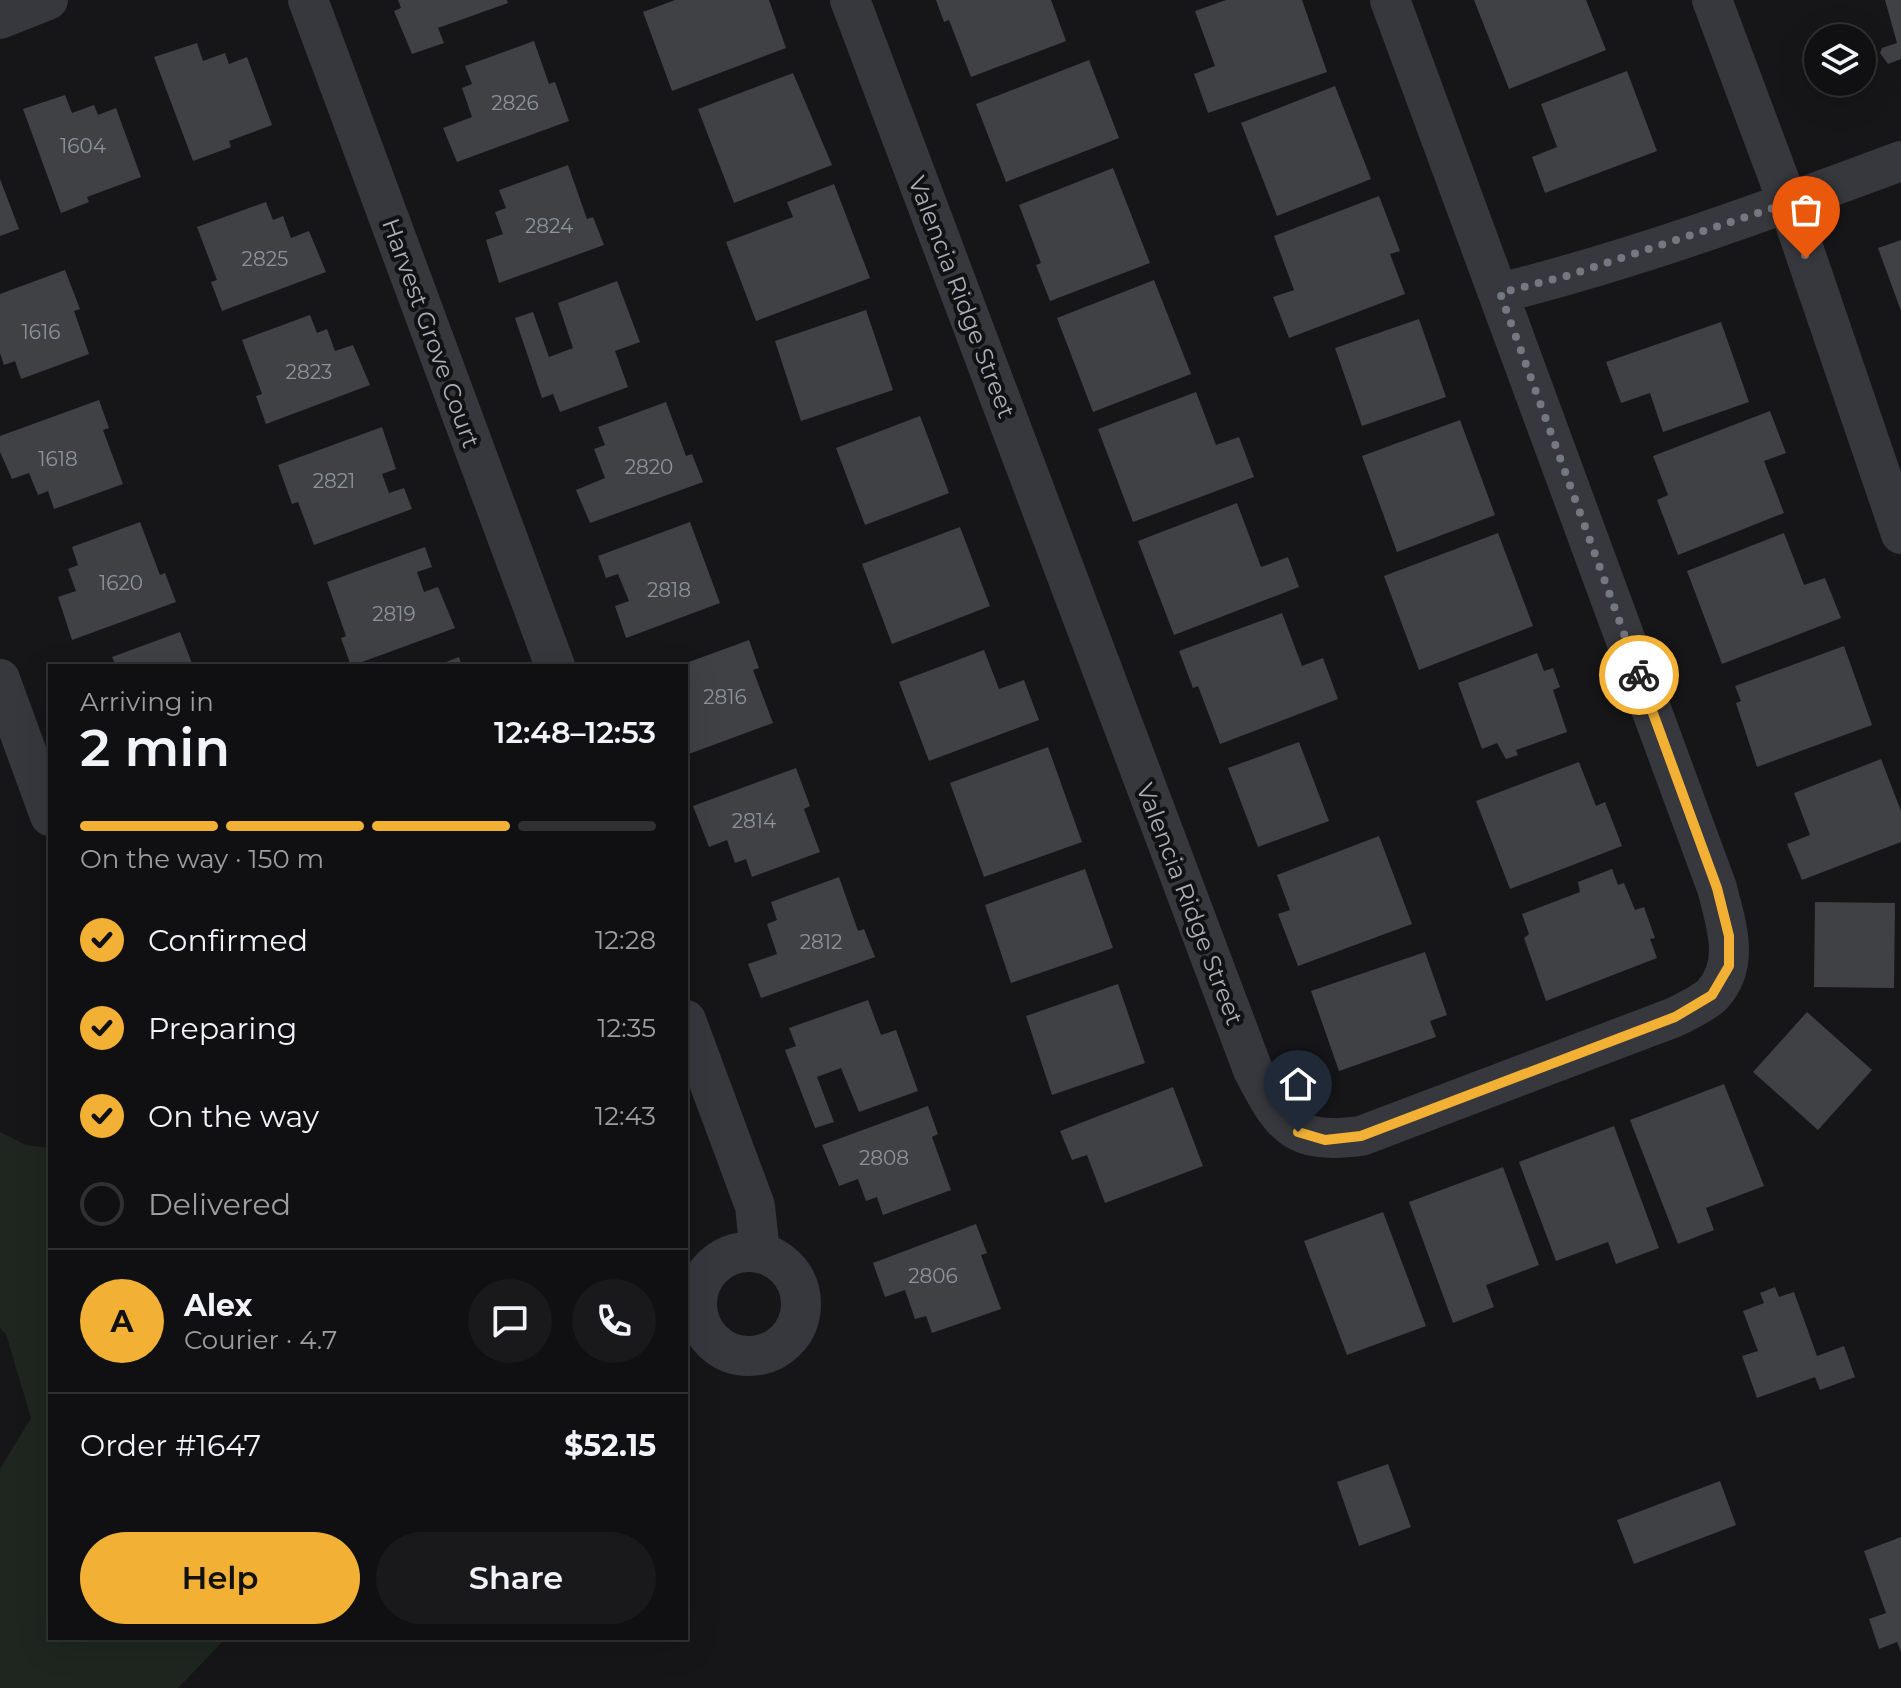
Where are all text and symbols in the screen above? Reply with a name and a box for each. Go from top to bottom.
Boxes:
map controls [1804,24,1876,96]
button: layers [1804,24,1876,96]
house number: 2826 [491,91,539,115]
house number: 1604 [60,134,106,158]
street label: Valencia Ridge Street [902,172,1022,422]
pin [1772,176,1840,258]
icon: bag [1784,188,1828,232]
street label: Harvest Grove Court [376,214,486,452]
house number: 2824 [525,214,573,238]
house number: 2825 [242,247,288,271]
house number: 1616 [22,320,60,344]
house number: 2823 [286,360,332,384]
house number: 1618 [38,447,78,471]
house number: 2820 [625,455,673,479]
house number: 2821 [313,469,355,493]
house number: 1620 [99,571,143,595]
house number: 2818 [647,578,691,602]
house number: 2819 [372,602,416,626]
courier [1599,635,1679,715]
icon: bike [1617,653,1661,697]
house number: 2816 [703,685,747,709]
text: Arriving in [80,686,214,718]
text: 12:48–12:53 [494,714,656,751]
text: 2 min [80,716,230,779]
street label: Valencia Ridge Street [1130,779,1250,1029]
house number: 2814 [732,809,776,833]
text: On the way · 150 m [80,843,324,875]
icon: check [80,918,124,962]
text: Confirmed [148,922,308,959]
text: 12:28 [595,924,656,956]
house number: 2812 [800,930,842,954]
icon: check [80,1006,124,1050]
text: Preparing [148,1010,297,1047]
text: 12:35 [597,1012,656,1044]
pin [1264,1050,1332,1132]
icon: home [1276,1062,1320,1106]
icon: check [80,1094,124,1138]
text: On the way [148,1098,319,1135]
text: 12:43 [595,1100,656,1132]
house number: 2808 [859,1146,909,1170]
text: Delivered [148,1186,291,1223]
house number: 2806 [908,1264,958,1288]
button: chat [468,1279,552,1363]
button: phone [572,1279,656,1363]
text: Alex [184,1287,252,1324]
text: A [111,1303,133,1340]
text: Courier · 4.7 [184,1324,337,1356]
text: Order #1647 [80,1427,261,1464]
text: $52.15 [564,1427,656,1464]
button: Help [80,1532,360,1624]
button: Share [376,1532,656,1624]

